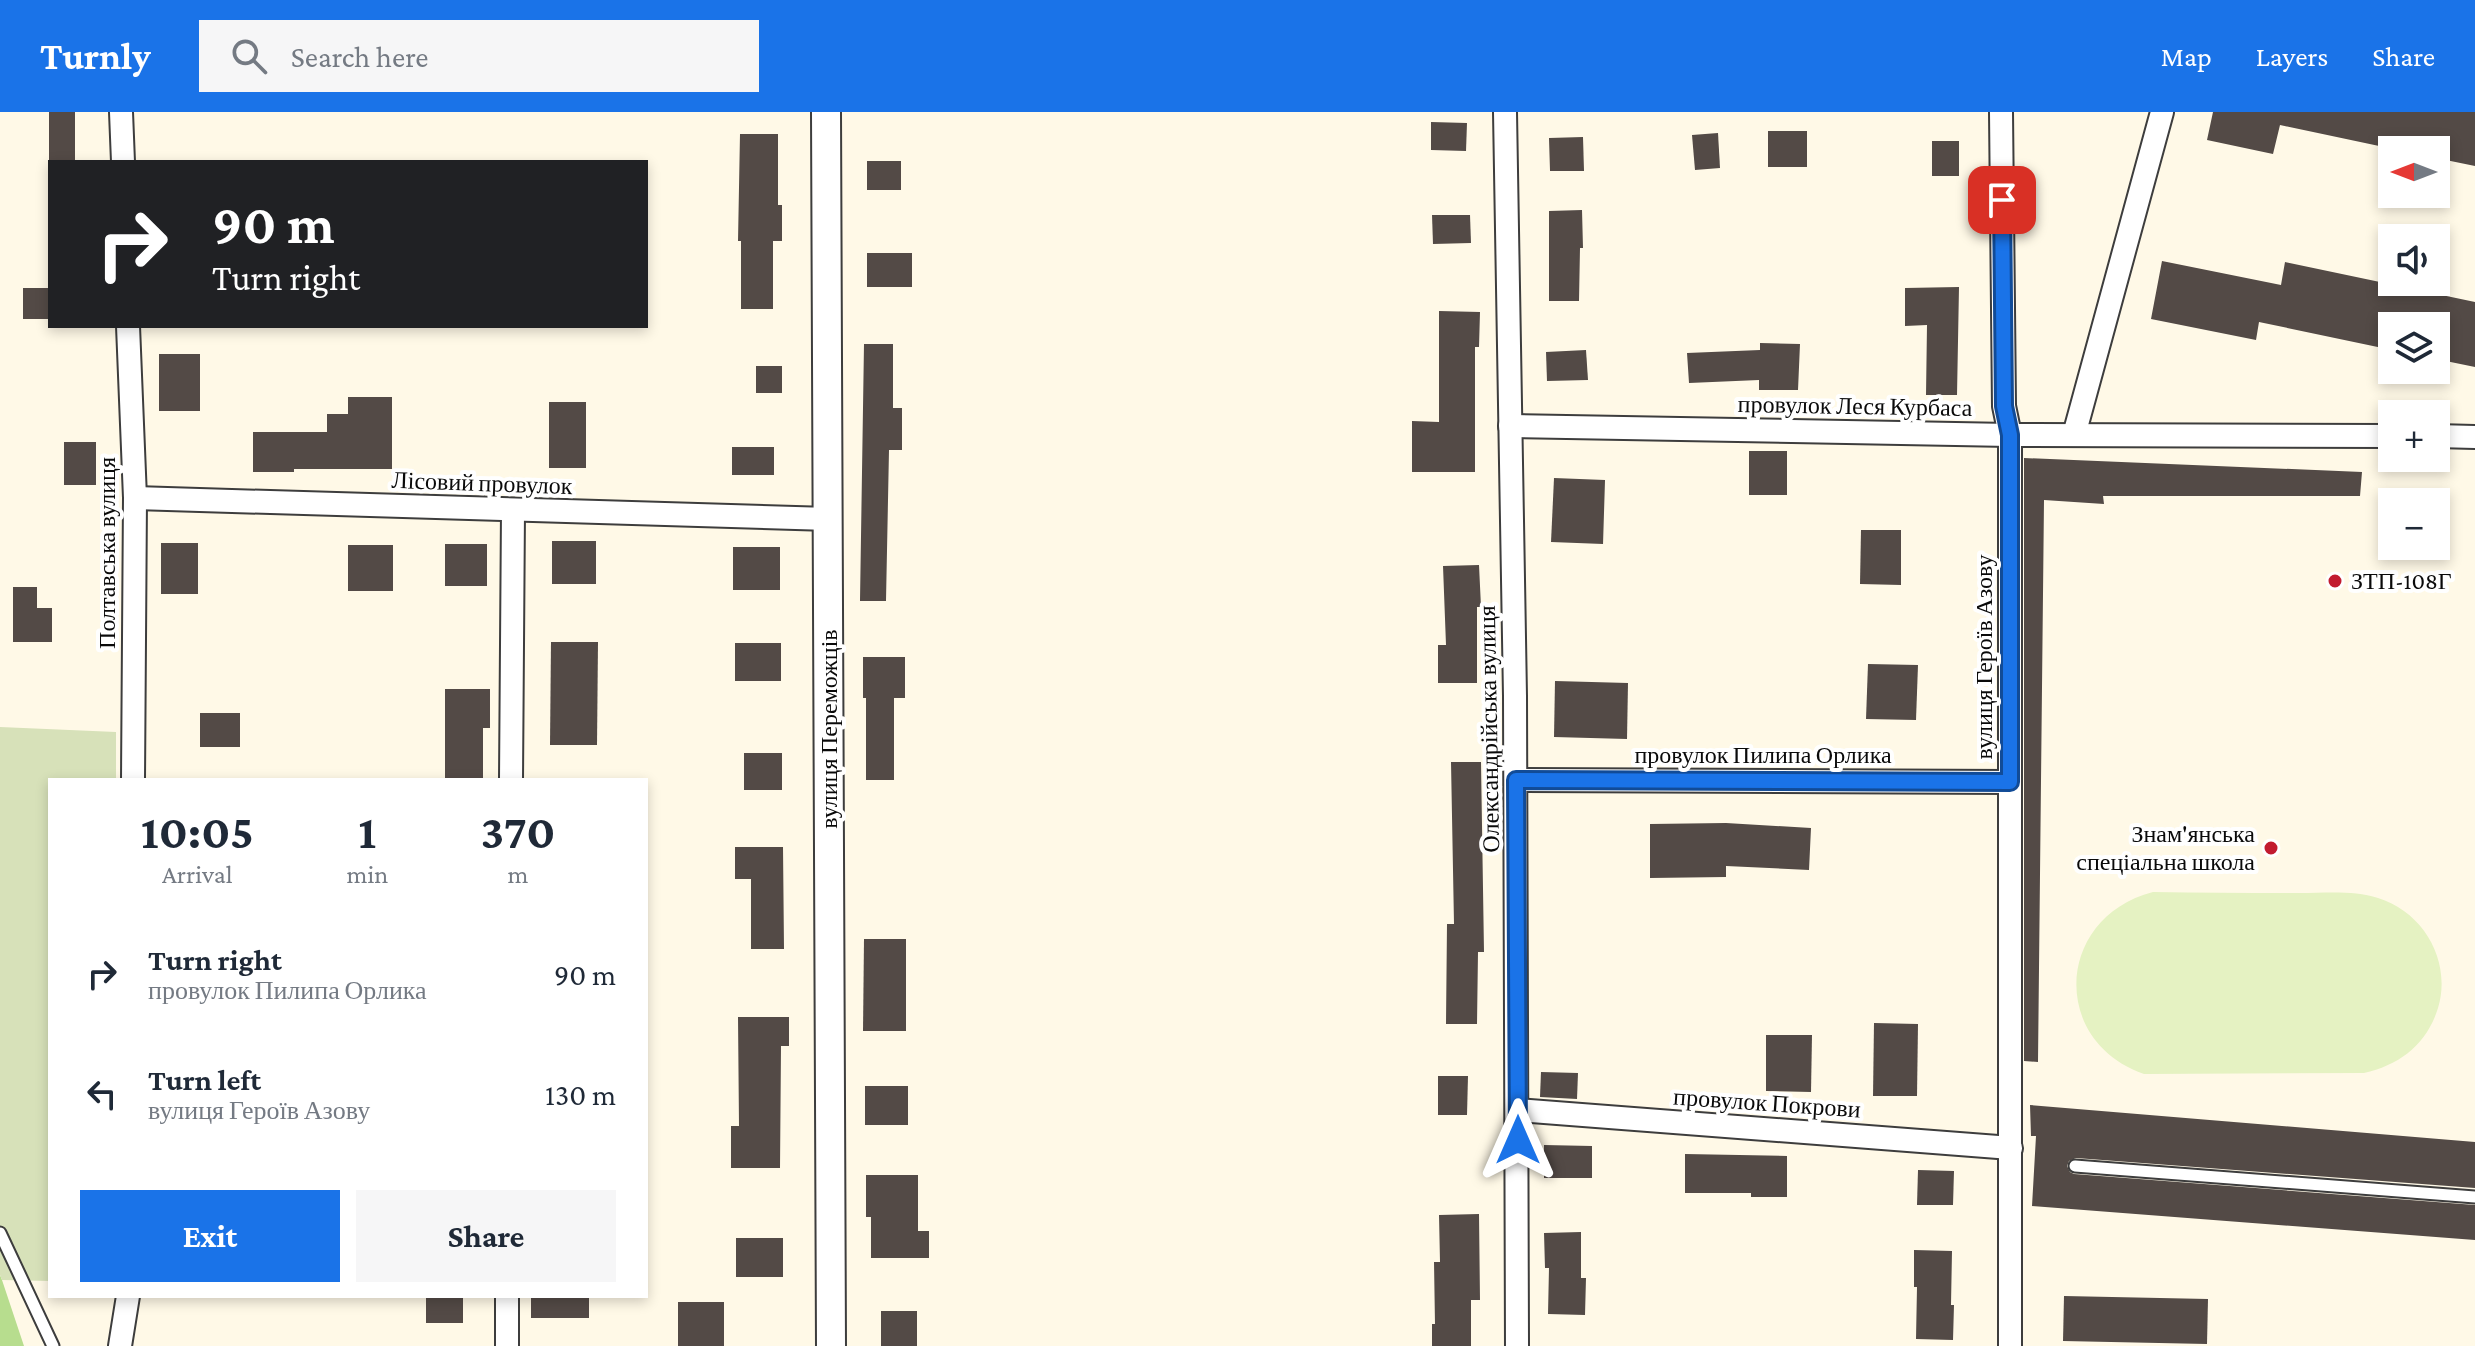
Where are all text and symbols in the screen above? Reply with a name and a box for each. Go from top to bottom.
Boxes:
search box [199,20,759,92]
icon: search [227,34,271,78]
text: Turnly [40,35,151,77]
text: Search here [291,40,428,73]
text: Map [2161,41,2212,72]
text: Layers [2256,41,2328,72]
text: Share [2372,41,2435,72]
north arrow [2378,136,2450,208]
map controls [2378,136,2450,560]
pin [1968,166,2036,234]
icon: arrive [1980,178,2024,222]
icon: right [80,192,184,296]
text: 90 m [212,193,335,255]
button: sound [2378,224,2450,296]
text: Turn right [212,258,360,298]
button: layers [2378,312,2450,384]
street label: провулок Леся Курбаса [1737,390,1973,421]
button: + [2378,400,2450,472]
street label: Полтавська вулиця [93,457,120,649]
street label: Лісовий провулок [391,466,573,499]
button: − [2378,488,2450,560]
street label: вулиця Героїв Азову [1970,554,1997,760]
place label: ЗТП-108Г [2351,567,2452,594]
marker: ЗТП-108Г [2326,572,2344,590]
street label: Олександрійська вулиця [1473,605,1504,853]
street label: вулиця Переможців [815,629,842,829]
street label: провулок Пилипа Орлика [1634,741,1892,768]
text: 10:05 [141,805,254,858]
text: 1 [358,805,376,858]
text: 370 [481,805,555,858]
place label: Знам'янська спеціальна школа [2076,820,2255,875]
marker: Знам'янська спеціальна школа [2262,839,2280,857]
text: Arrival [162,860,233,889]
text: min [347,860,388,889]
text: m [508,860,529,889]
text: Turn right [148,943,282,976]
icon: right [80,952,124,996]
text: 90 m [554,958,616,991]
text: провулок Пилипа Орлика [148,976,427,1005]
text: Turn left [148,1063,261,1096]
icon: left [80,1072,124,1116]
text: 130 m [545,1078,616,1111]
street label: провулок Покрови [1673,1082,1862,1123]
text: вулиця Героїв Азову [148,1096,370,1125]
position arrow [1476,1098,1560,1182]
button: Exit [80,1190,340,1282]
button: Share [356,1190,616,1282]

